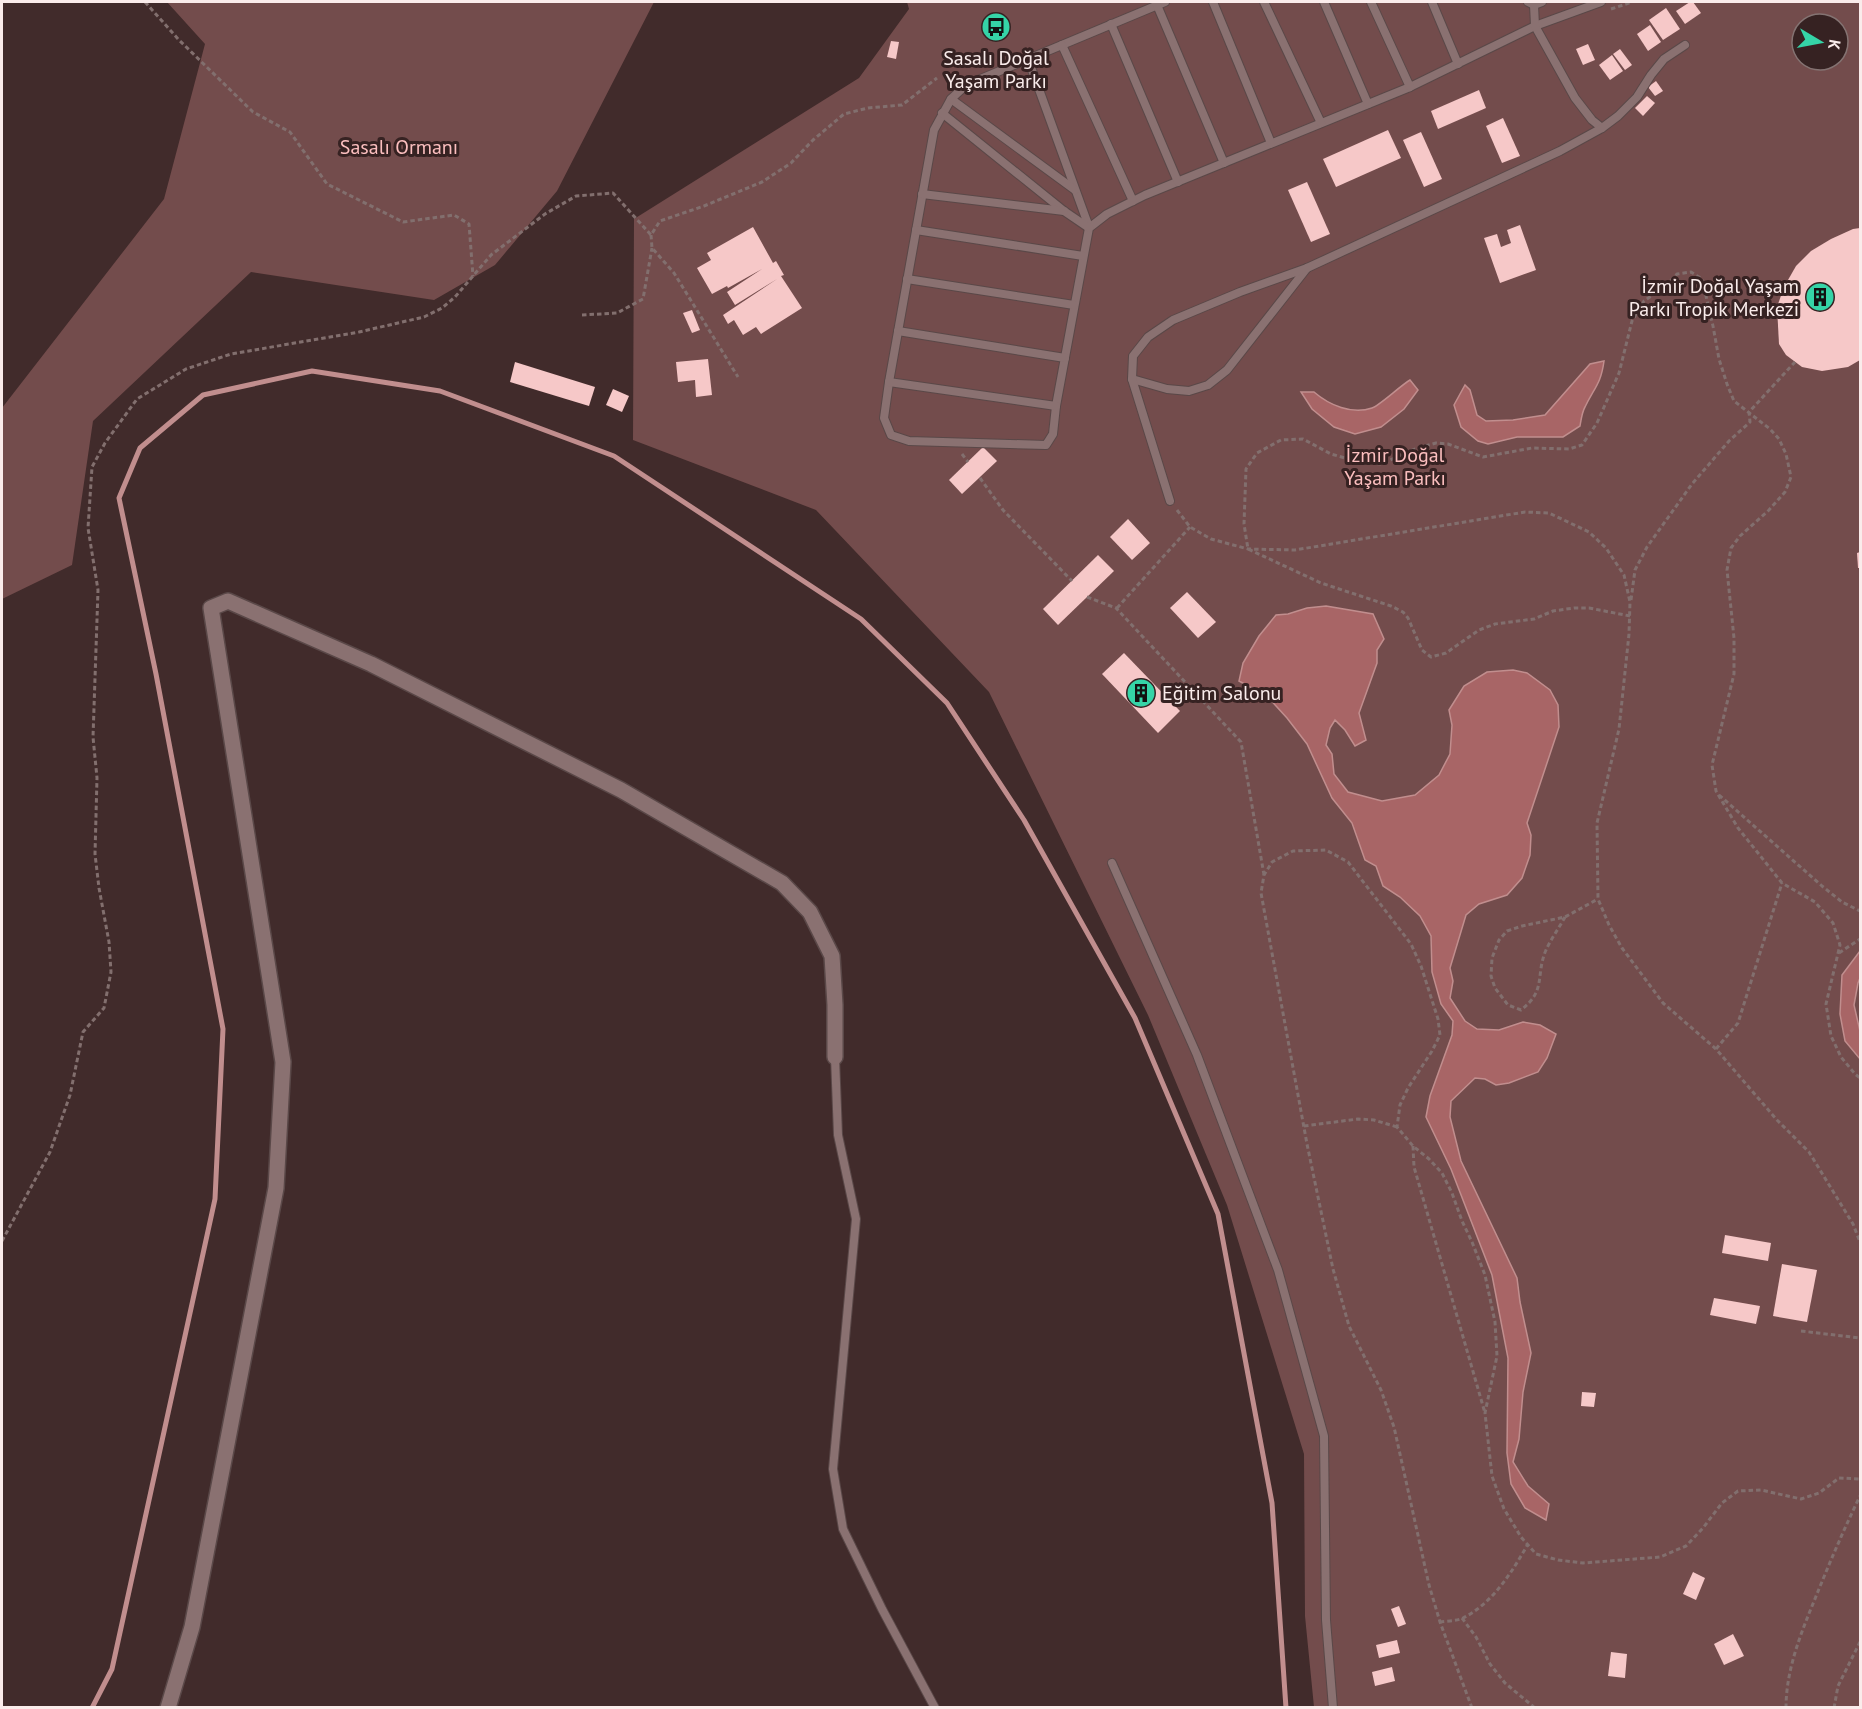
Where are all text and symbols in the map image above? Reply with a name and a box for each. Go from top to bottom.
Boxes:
bus stop icon: Sasalı Doğal Yaşam Parkı [980,11,1012,43]
north arrow [1790,12,1850,72]
text: K [1824,38,1845,51]
place label: Sasalı Doğal Yaşam Parkı [943,45,1049,94]
park label: Sasalı Ormanı [340,134,458,160]
place label: İzmir Doğal Yaşam Parkı Tropik Merkezi [1629,273,1799,322]
building icon: İzmir Doğal Yaşam Parkı Tropik Merkezi [1804,281,1836,313]
park label: İzmir Doğal Yaşam Parkı [1344,442,1446,491]
building icon: Eğitim Salonu [1125,677,1157,709]
place label: Eğitim Salonu [1162,680,1281,706]

